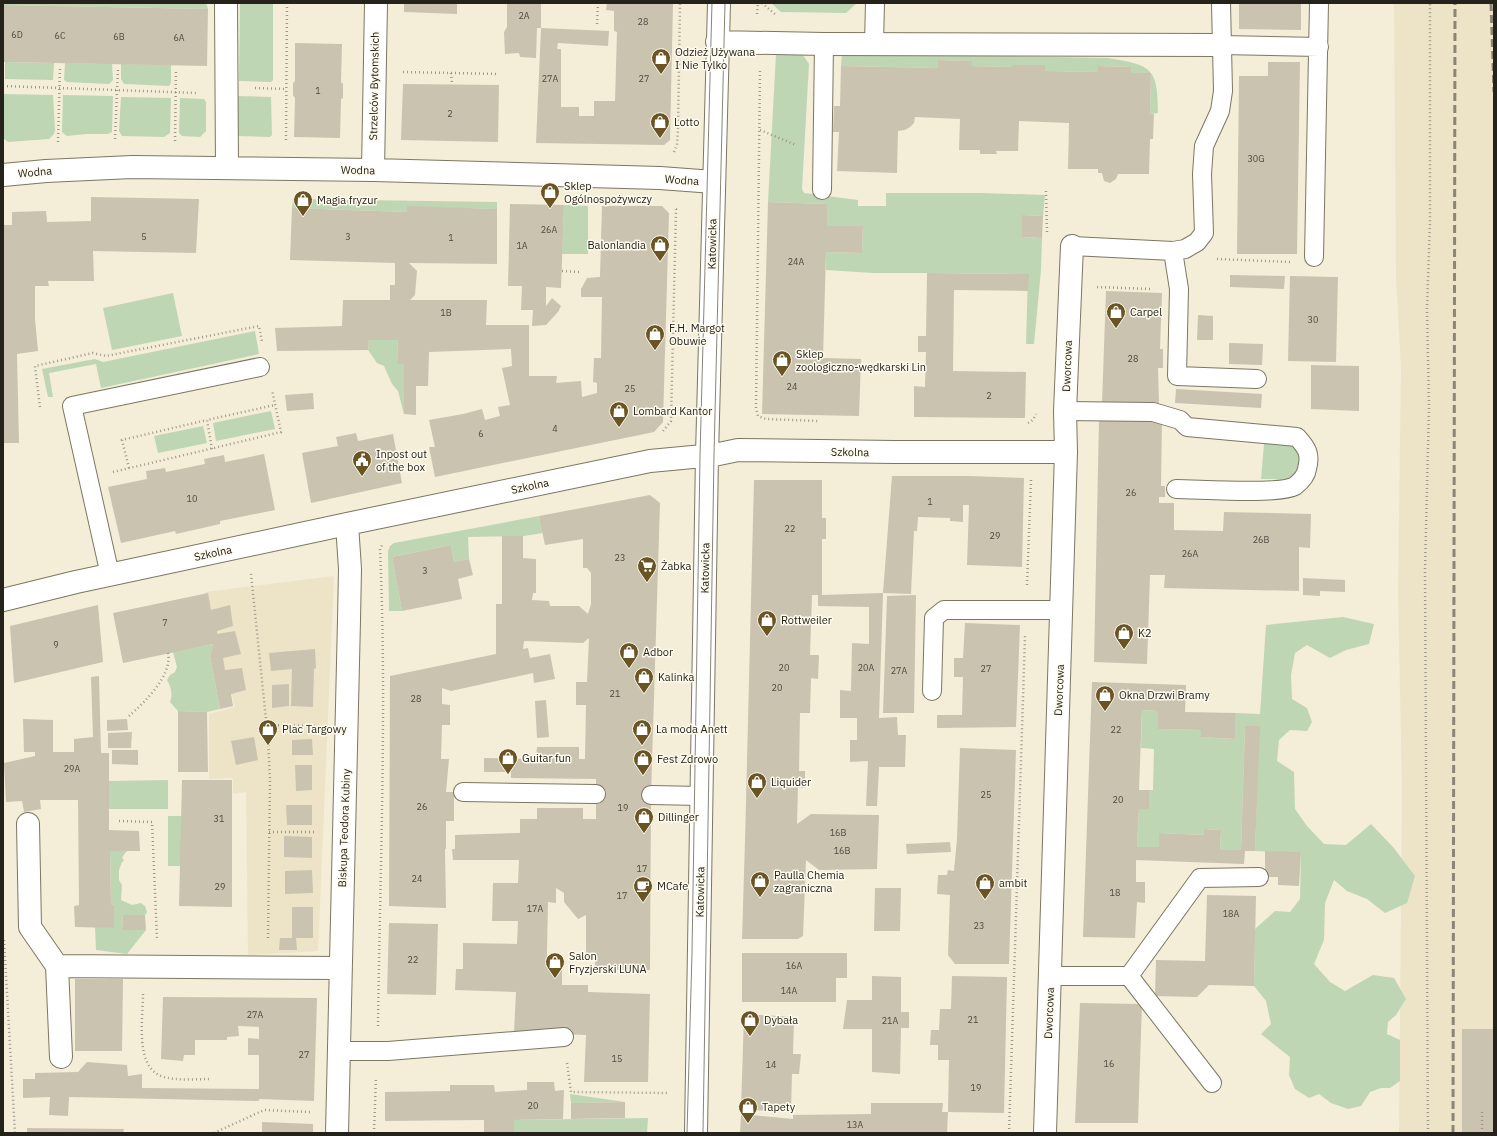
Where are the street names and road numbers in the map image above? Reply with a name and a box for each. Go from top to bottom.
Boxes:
street label: Strzelców Bytomskich [366,32,382,140]
street label: Wodna [341,163,375,177]
street label: Wodna [17,164,53,180]
street label: Wodna [664,172,700,188]
street label: Katowicka [705,218,719,270]
street label: Dworcowa [1059,340,1075,392]
street label: Szkolna [831,445,869,459]
street label: Szkolna [510,475,550,497]
street label: Szkolna [193,542,233,564]
street label: Katowicka [698,542,712,594]
street label: Dworcowa [1051,664,1067,716]
street label: Biskupa Teodora Kubiny [335,768,353,888]
street label: Katowicka [693,866,707,918]
street label: Dworcowa [1041,987,1057,1039]

